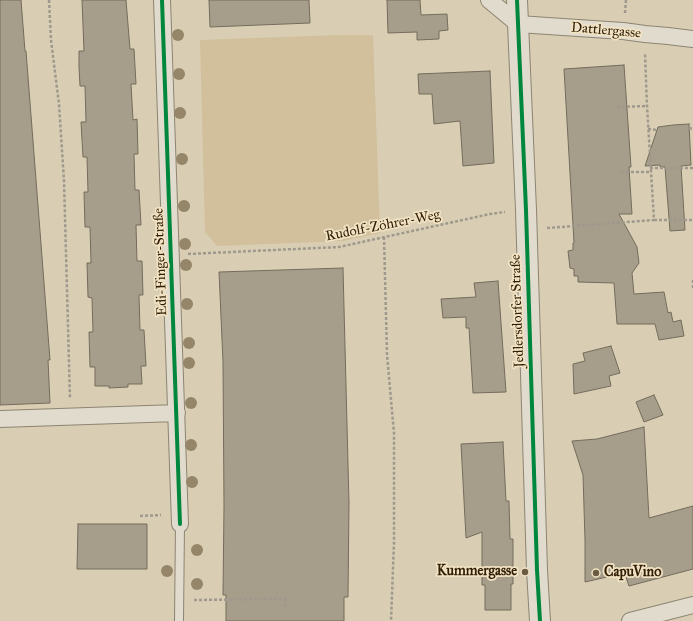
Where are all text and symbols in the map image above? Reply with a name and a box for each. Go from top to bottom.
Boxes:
street label: Dattlergasse [570,20,642,42]
street label: Rudolf-Zöhrer-Weg [324,207,442,245]
street label: Edi-Finger-Straße [151,208,171,316]
street label: Jedlersdorfer Straße [508,254,528,368]
place label: Kummergasse [437,564,517,580]
place label: CapuVino [604,565,661,581]
marker: Kummergasse [520,567,530,577]
marker: CapuVino [591,568,601,578]

